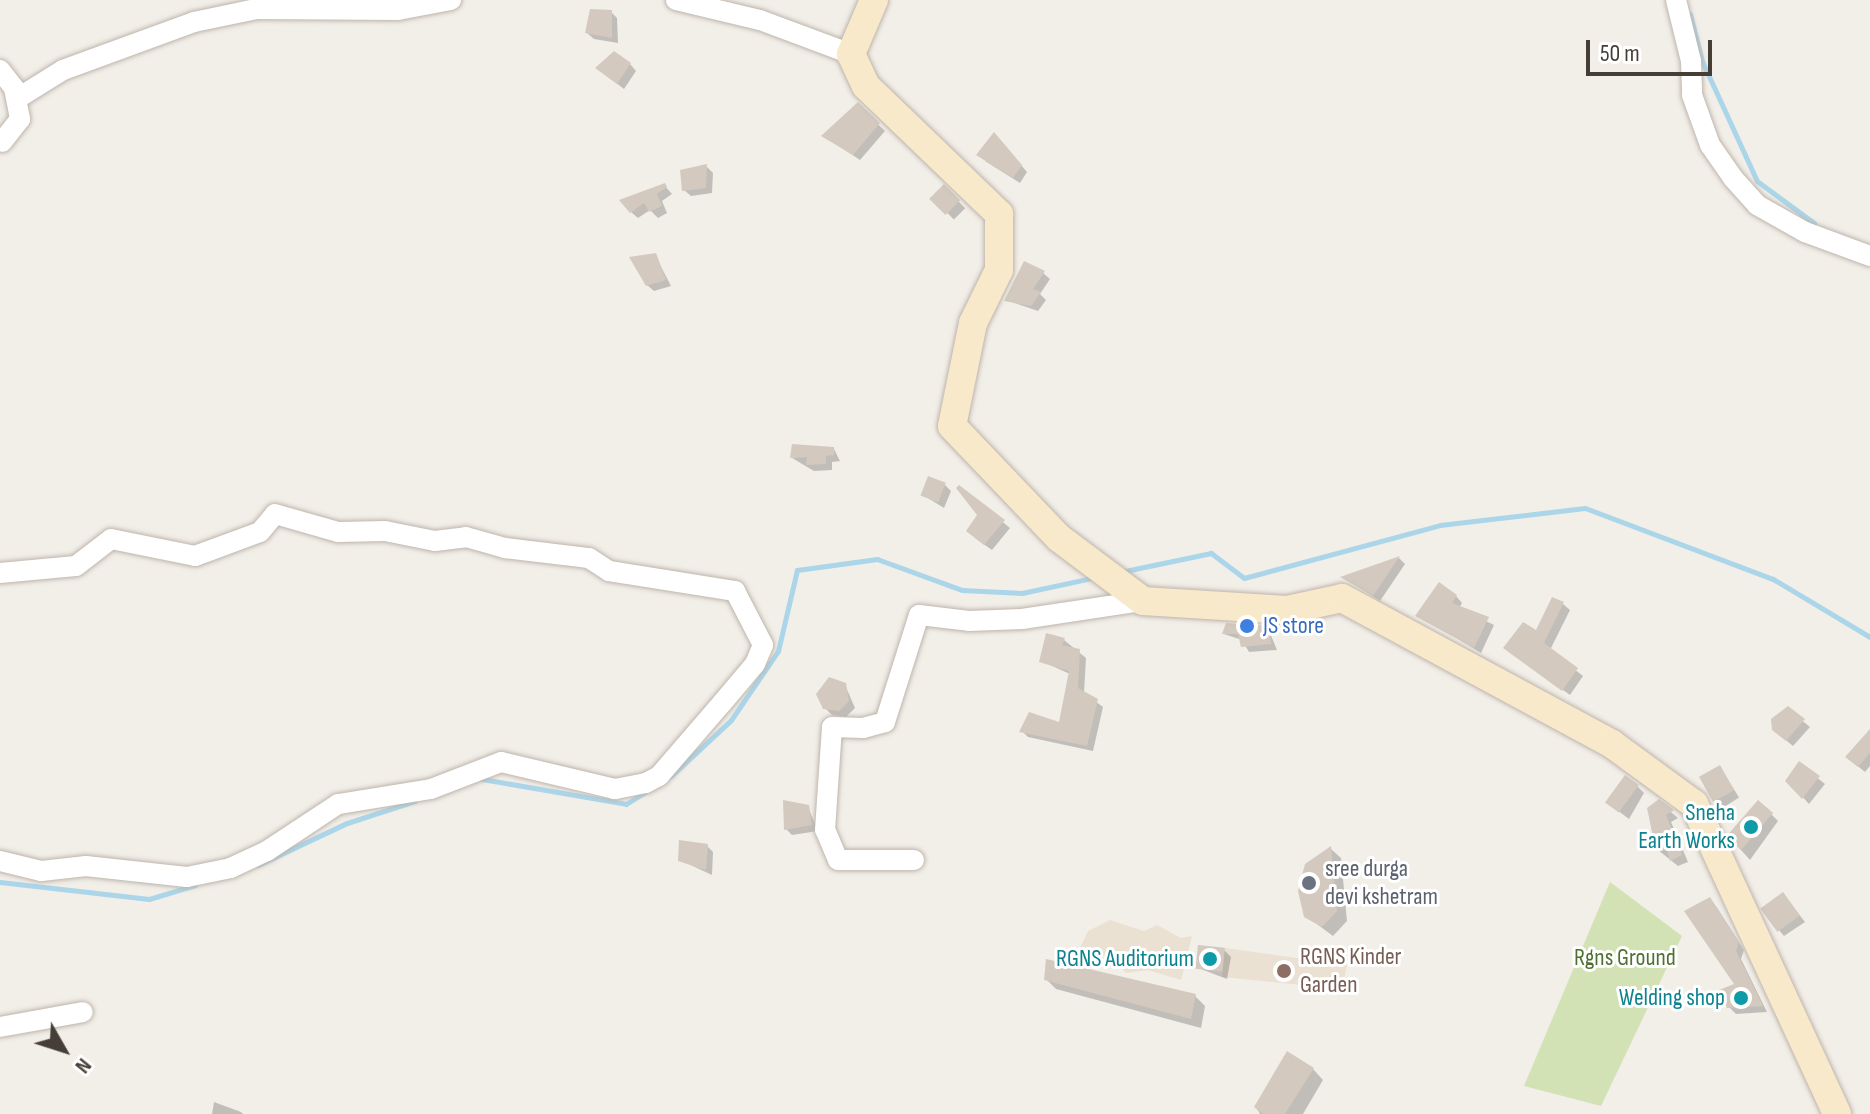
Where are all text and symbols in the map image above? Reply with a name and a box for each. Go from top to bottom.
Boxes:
scale bar [1590,24,1716,74]
text: 50 m [1600,39,1640,68]
place label: JS store [1263,612,1324,640]
marker: JS store [1238,617,1256,635]
place label: Sneha Earth Works [1638,799,1735,855]
marker: Sneha Earth Works [1742,818,1760,836]
place label: sree durga devi kshetram [1325,855,1438,911]
marker: sree durga devi kshetram [1300,874,1318,892]
place label: RGNS Kinder Garden [1300,943,1401,999]
park label: Rgns Ground [1574,944,1676,972]
place label: RGNS Auditorium [1056,945,1194,973]
marker: RGNS Auditorium [1201,950,1219,968]
marker: RGNS Kinder Garden [1275,962,1293,980]
place label: Welding shop [1619,984,1725,1012]
marker: Welding shop [1732,989,1750,1007]
north arrow [24,1010,104,1090]
text: N [69,1052,97,1078]

